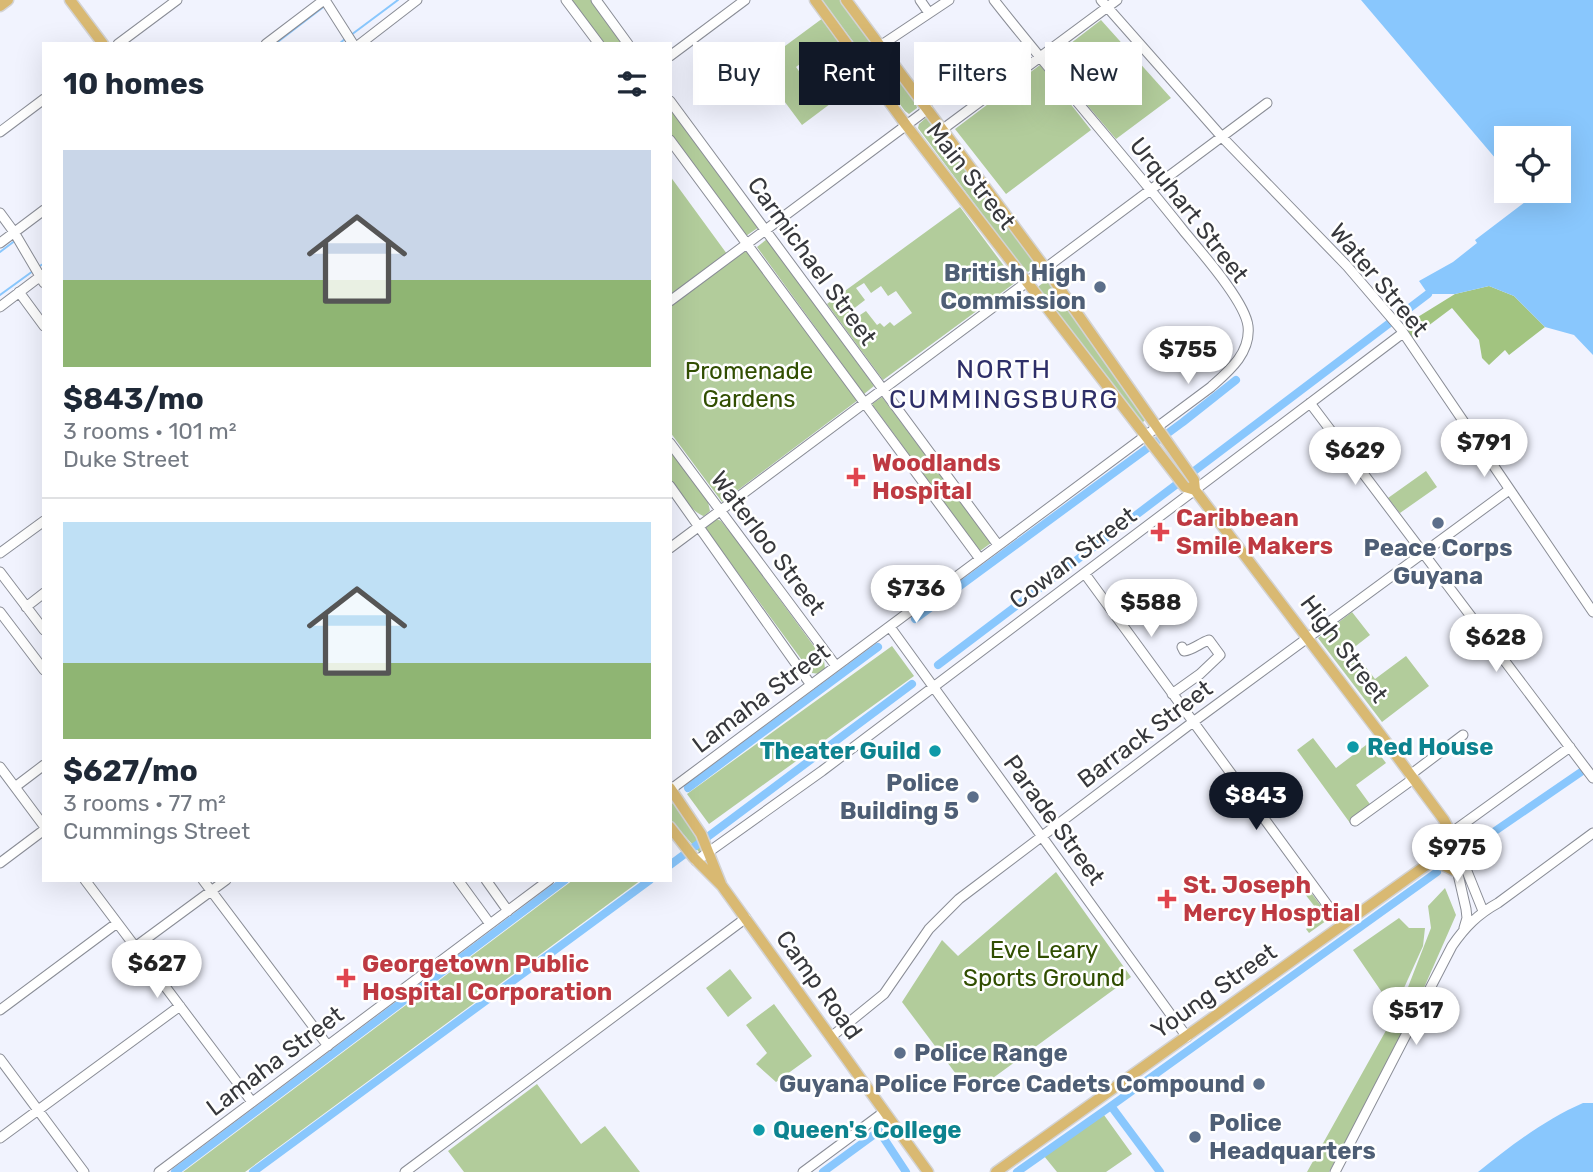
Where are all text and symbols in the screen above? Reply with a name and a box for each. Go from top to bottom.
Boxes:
chip: Buy [693,42,785,105]
chip: Rent [799,42,900,105]
chip: Filters [914,42,1031,105]
chip: New [1045,42,1142,105]
icon: filters [613,65,651,103]
text: 10 homes [63,66,204,102]
street label: Main Street [921,117,1021,235]
map controls [1494,126,1571,203]
button: locate [1494,126,1571,203]
street label: Urquhart Street [1124,132,1254,288]
street label: Carmichael Street [742,171,882,351]
icon: home [294,196,420,322]
street label: Water Street [1324,218,1434,342]
place label: British High Commission [940,259,1086,315]
marker: British High Commission [1092,279,1108,295]
pin: $755 [1147,326,1229,386]
text: $755 [1159,335,1217,363]
district label: NORTH CUMMINGSBURG [889,354,1119,415]
park label: Promenade Gardens [685,357,813,413]
text: $843/mo [63,381,204,417]
text: 3 rooms · 101 m² [63,417,237,445]
pin: $791 [1443,420,1525,479]
pin: $629 [1314,428,1396,487]
text: $791 [1457,428,1511,456]
text: $629 [1325,436,1385,464]
text: Duke Street [63,445,189,473]
place label: Woodlands Hospital [872,449,1001,505]
street label: Waterloo Street [705,466,831,620]
marker: Woodlands Hospital [846,467,866,487]
street label: Cowan Street [1004,501,1142,615]
place label: Caribbean Smile Makers [1176,504,1333,560]
marker: Peace Corps Guyana [1430,515,1446,531]
marker: Caribbean Smile Makers [1150,522,1170,542]
place label: Peace Corps Guyana [1364,534,1512,590]
pin: $736 [875,566,957,625]
icon: home [294,568,420,694]
text: $736 [887,574,945,602]
pin: $588 [1110,580,1192,639]
text: $588 [1120,588,1182,616]
street label: High Street [1295,590,1393,708]
pin: $628 [1455,614,1537,674]
text: $628 [1466,623,1526,651]
street label: Lamaha Street [687,637,835,759]
street label: Barrack Street [1072,674,1218,794]
place label: Red House [1367,733,1493,761]
place label: Theater Guild [760,737,921,765]
marker: Red House [1345,739,1361,755]
marker: Theater Guild [927,743,943,759]
street label: Parade Street [998,750,1110,890]
text: $627/mo [63,753,198,789]
place label: Police Building 5 [840,769,959,825]
pin: $843 [1215,772,1297,832]
text: $843 [1225,781,1287,809]
text: 3 rooms · 77 m² [63,789,226,817]
marker: Police Building 5 [965,789,981,805]
text: Cummings Street [63,817,250,845]
pin: $975 [1416,824,1498,884]
text: $975 [1428,833,1486,861]
place label: St. Joseph Mercy Hosptial [1183,871,1360,927]
marker: St. Joseph Mercy Hosptial [1157,889,1177,909]
street label: Camp Road [770,925,868,1045]
park label: Eve Leary Sports Ground [963,936,1125,992]
street label: Young Street [1146,938,1282,1044]
pin: $627 [116,940,198,1000]
text: $627 [128,949,186,977]
place label: Georgetown Public Hospital Corporation [362,950,612,1006]
marker: Georgetown Public Hospital Corporation [336,968,356,988]
pin: $517 [1375,988,1457,1047]
text: $517 [1389,996,1443,1024]
street label: Lamaha Street [201,1000,349,1122]
place label: Police Range [914,1039,1068,1067]
marker: Police Range [892,1045,908,1061]
place label: Guyana Police Force Cadets Compound [779,1070,1245,1098]
marker: Guyana Police Force Cadets Compound [1251,1076,1267,1092]
place label: Police Headquarters [1209,1109,1376,1165]
place label: Queen's College [773,1116,962,1144]
marker: Queen's College [751,1122,767,1138]
marker: Police Headquarters [1187,1129,1203,1145]

